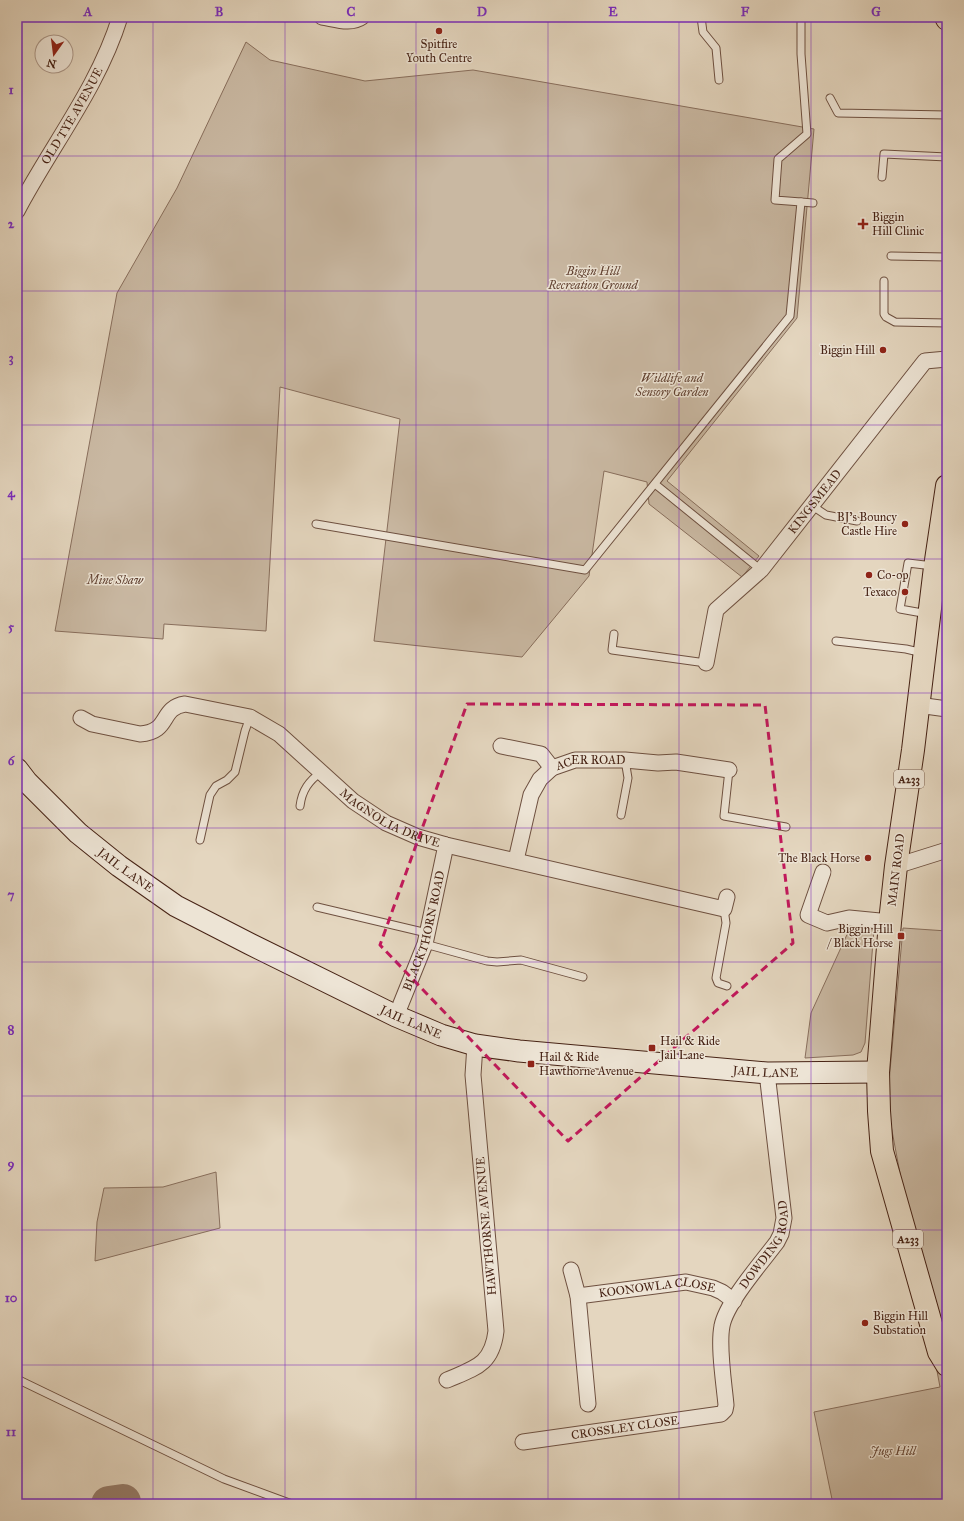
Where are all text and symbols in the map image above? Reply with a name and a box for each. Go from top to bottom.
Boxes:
text: A [83,4,93,20]
text: B [215,4,224,20]
text: C [347,4,356,20]
text: D [477,4,487,20]
text: E [608,4,618,20]
text: F [741,4,750,20]
text: G [871,4,881,20]
marker: Spitfire Youth Centre [434,26,444,36]
north arrow [34,34,74,74]
place label: Spitfire Youth Centre [406,37,472,65]
street label: OLD TYE AVENUE [38,64,106,166]
text: 1 [8,82,14,98]
place label: Biggin Hill Clinic [872,210,924,238]
text: 2 [8,216,15,232]
marker: Biggin Hill Clinic [857,218,869,230]
park label: Biggin Hill Recreation Ground [547,264,638,292]
place label: Biggin Hill [820,343,876,358]
marker: Biggin Hill [878,345,888,355]
text: 3 [8,350,14,366]
park label: Wildlife and Sensory Garden [634,371,709,399]
street label: KINGSMEAD [785,467,844,537]
text: 4 [7,485,15,501]
place label: BJ's Bouncy Castle Hire [837,510,897,538]
marker: BJ's Bouncy Castle Hire [900,519,910,529]
place label: Co-op [877,568,908,582]
marker: Co-op [864,570,874,580]
park label: Mine Shaw [86,573,144,587]
place label: Texaco [863,585,897,599]
marker: Texaco [900,587,910,597]
text: 5 [8,619,15,635]
text: 6 [8,753,16,769]
street label: ACER ROAD [553,753,626,773]
road number: A233 [894,770,924,788]
street label: MAGNOLIA DRIVE [337,786,442,850]
street label: MAIN ROAD [885,833,907,907]
street label: JAIL LANE [93,844,157,895]
place label: The Black Horse [778,851,860,865]
marker: The Black Horse [863,853,873,863]
street label: BLACKTHORN ROAD [400,869,447,993]
text: 7 [8,887,15,903]
place label: Biggin Hill / Black Horse [827,922,894,950]
marker: Biggin Hill / Black Horse [896,931,906,941]
street label: JAIL LANE [376,1002,444,1042]
text: 8 [8,1022,15,1038]
place label: Hail & Ride Jail Lane [658,1034,720,1063]
marker: Hail & Ride Jail Lane [647,1043,657,1053]
place label: Hail & Ride Hawthorne Avenue [539,1050,634,1078]
marker: Hail & Ride Hawthorne Avenue [526,1059,536,1069]
street label: JAIL LANE [730,1063,799,1080]
text: 9 [8,1156,15,1172]
street label: HAWTHORNE AVENUE [473,1156,499,1296]
street label: DOWDING ROAD [736,1199,791,1292]
road number: A233 [893,1230,923,1248]
street label: KOONOWLA CLOSE [598,1274,717,1300]
text: 10 [5,1290,18,1306]
place label: Biggin Hill Substation [873,1309,929,1337]
marker: Biggin Hill Substation [860,1318,870,1328]
street label: CROSSLEY CLOSE [570,1413,680,1442]
text: 11 [6,1424,16,1440]
park label: Jugs Hill [869,1444,917,1458]

